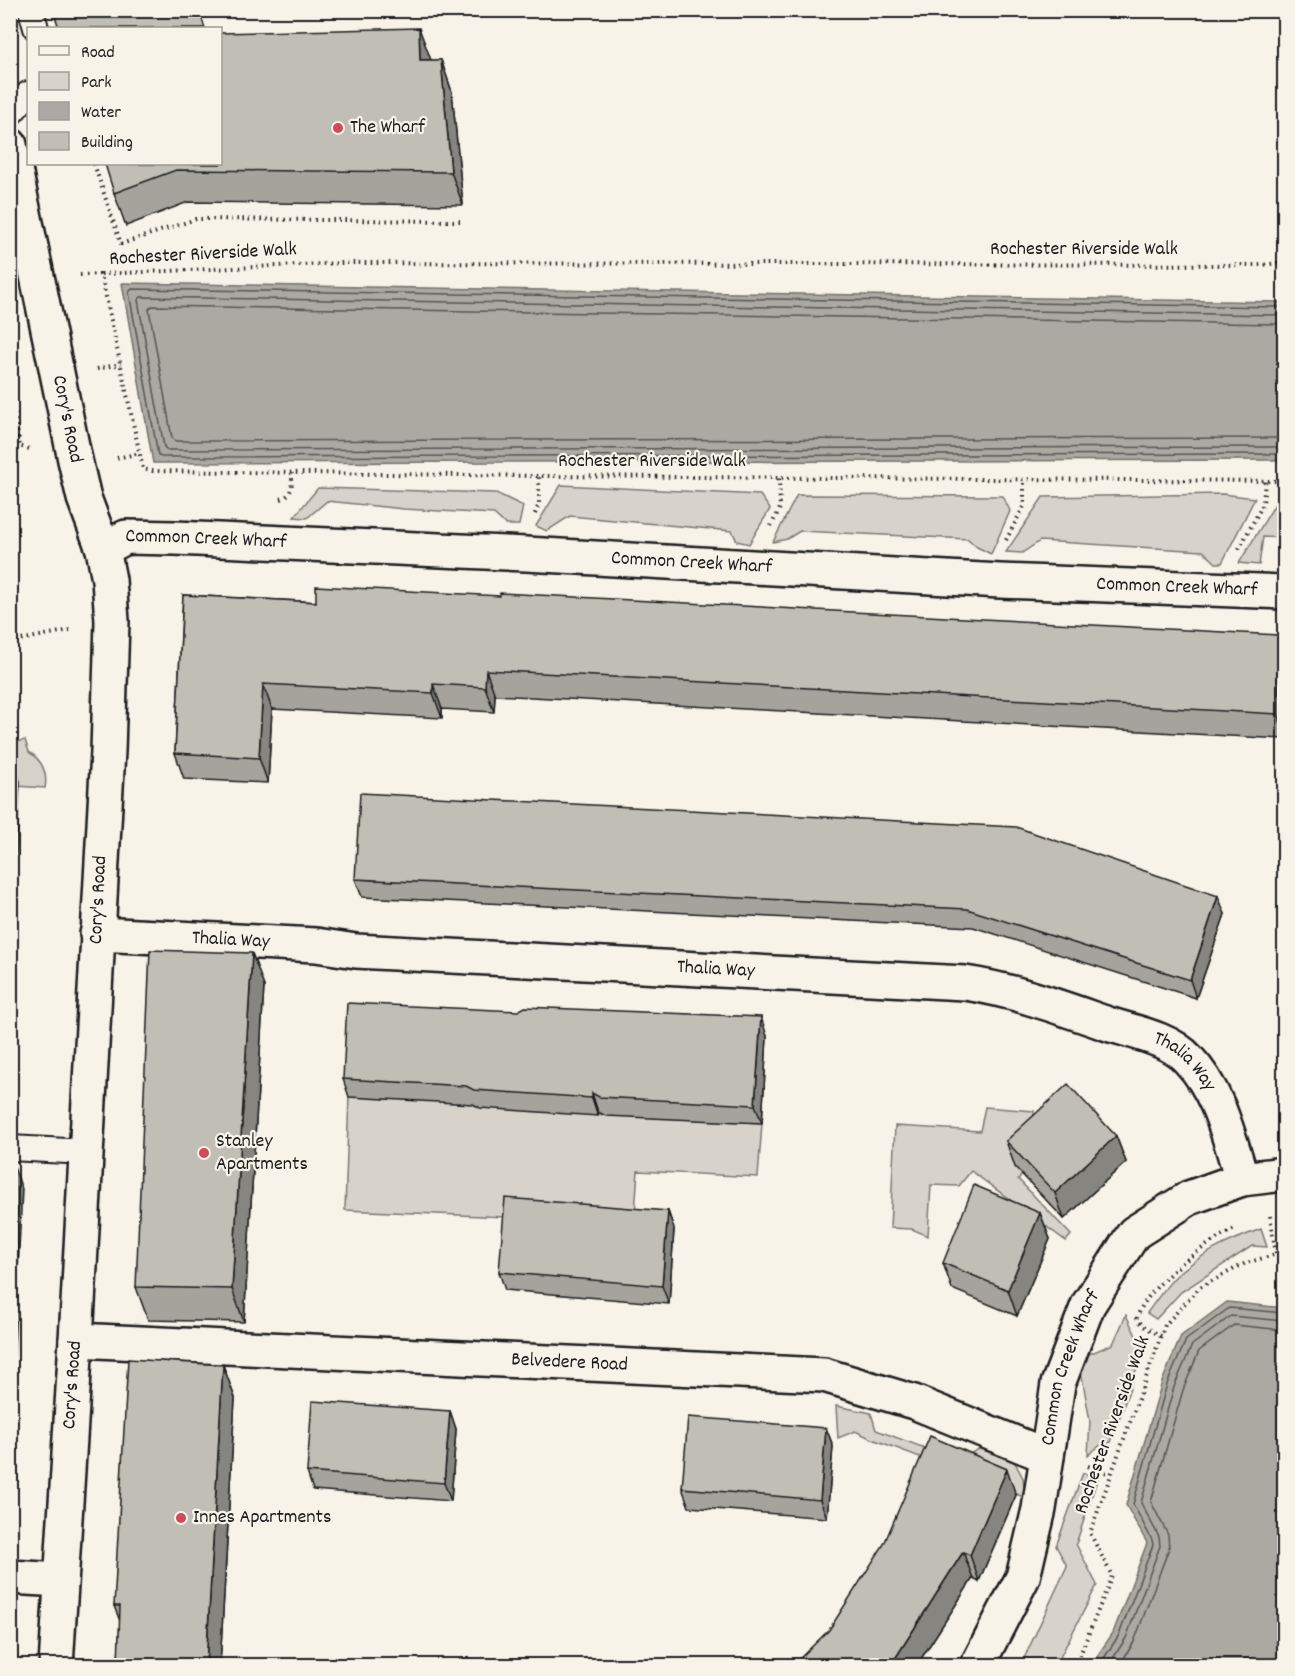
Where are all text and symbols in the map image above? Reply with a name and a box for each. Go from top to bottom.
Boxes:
legend [27,27,222,165]
text: Road [81,41,115,66]
text: Park [81,71,112,96]
text: Water [81,101,121,126]
place label: The Wharf [350,114,426,142]
marker: The Wharf [331,121,345,135]
text: Building [81,131,133,156]
street label: Rochester Riverside Walk [108,236,298,274]
street label: Rochester Riverside Walk [990,236,1178,264]
street label: Cory's Road [44,373,89,466]
street label: Rochester Riverside Walk [558,448,746,476]
street label: Common Creek Wharf [125,523,288,557]
street label: Common Creek Wharf [610,545,774,582]
street label: Common Creek Wharf [1096,571,1259,605]
street label: Cory's Road [83,855,115,945]
street label: Thalia Way [191,925,271,957]
street label: Thalia Way [676,954,756,986]
street label: Thalia Way [1149,1025,1223,1098]
place label: Stanley Apartments [216,1128,308,1179]
marker: Stanley Apartments [197,1146,211,1160]
street label: Common Creek Wharf [1035,1284,1108,1448]
street label: Rochester Riverside Walk [1068,1332,1158,1518]
street label: Cory's Road [56,1340,90,1430]
street label: Belvedere Road [511,1346,628,1380]
place label: Innes Apartments [193,1504,331,1532]
marker: Innes Apartments [174,1511,188,1525]

